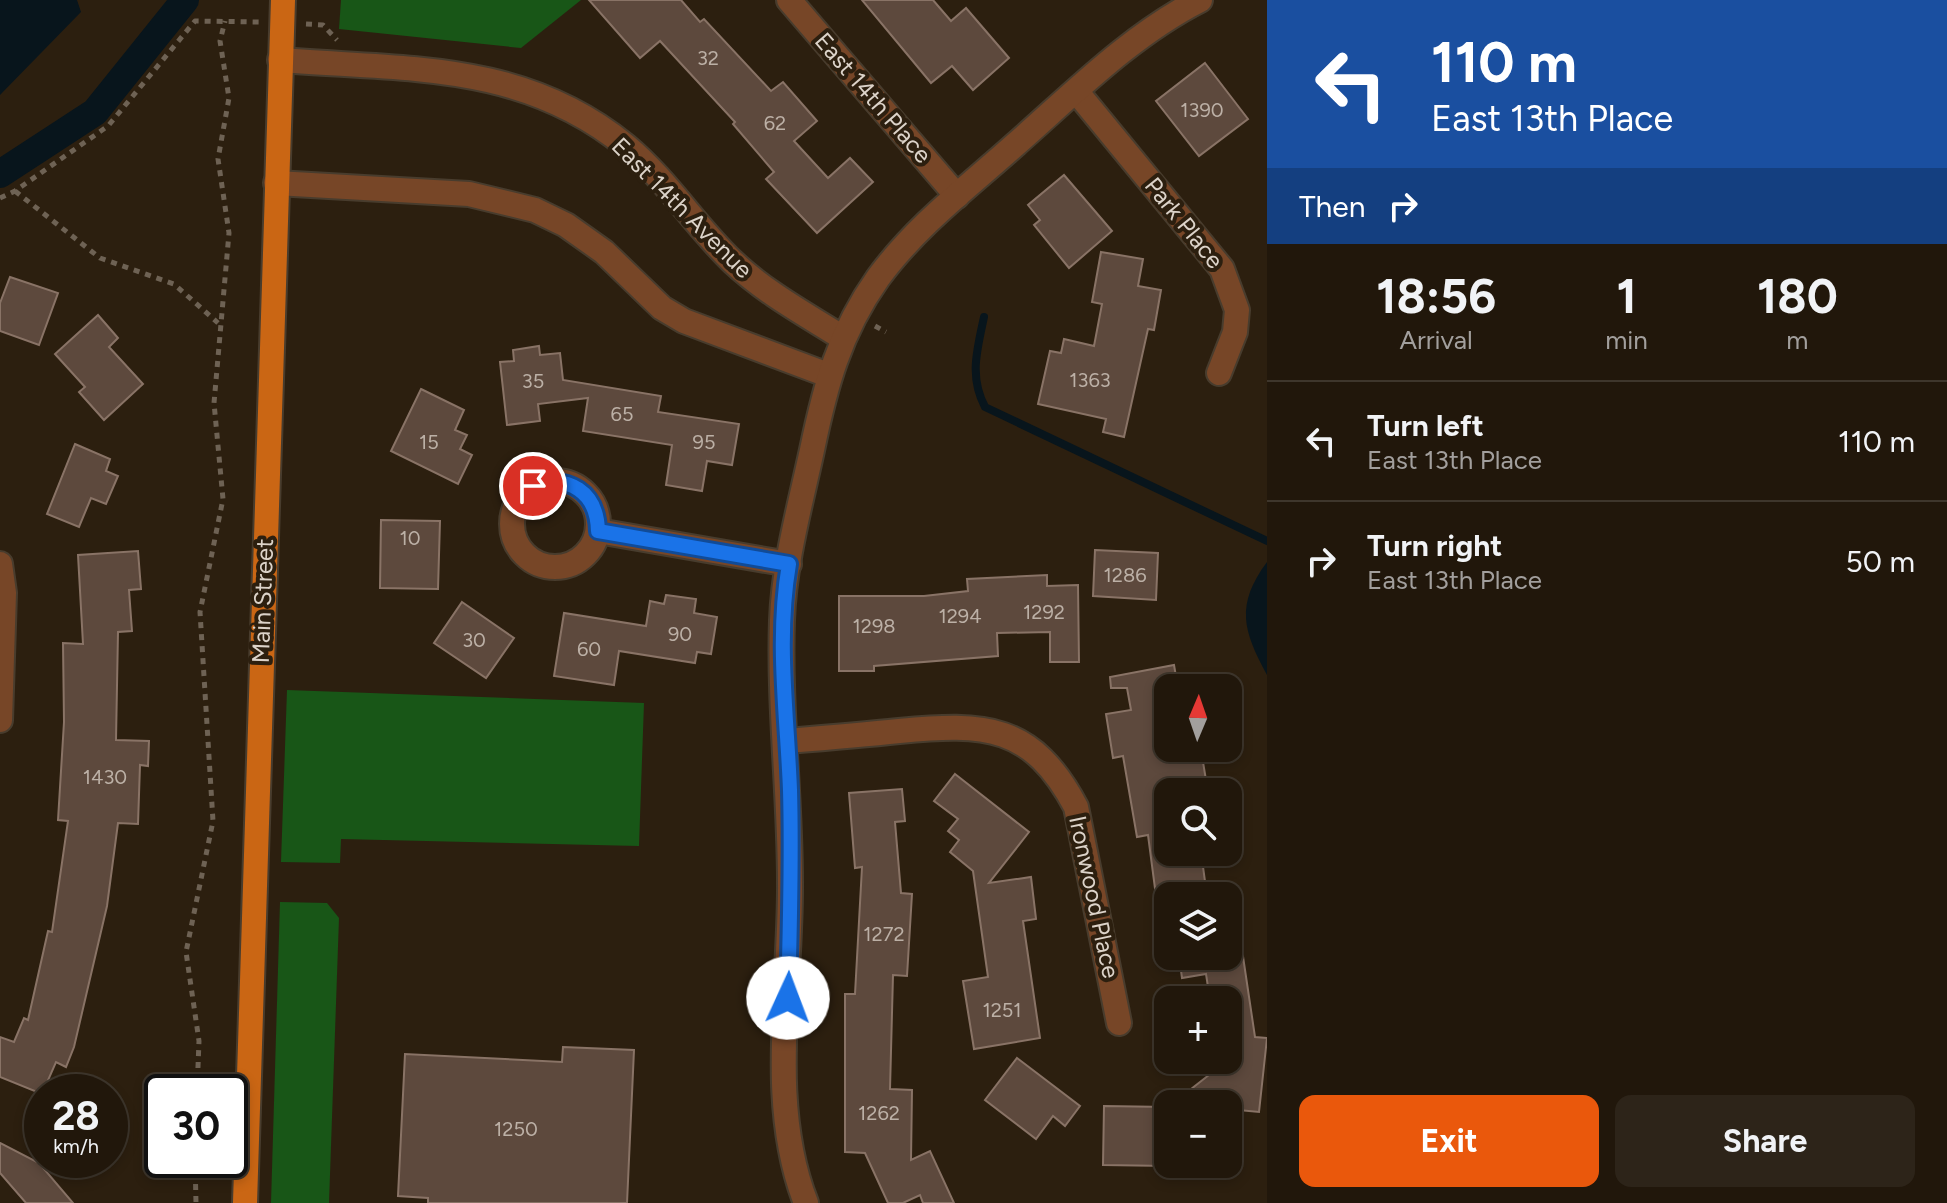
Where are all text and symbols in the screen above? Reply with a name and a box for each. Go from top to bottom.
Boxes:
street label: East 14th Place [809,27,938,169]
text: 110 m [1431,29,1577,96]
icon: left [1299,32,1403,136]
house number: 32 [697,46,719,70]
text: East 13th Place [1431,97,1673,140]
house number: 1390 [1180,98,1224,122]
house number: 62 [764,111,786,135]
street label: East 14th Avenue [606,131,759,284]
street label: Park Place [1139,171,1230,274]
icon: right [1381,184,1425,228]
text: Then [1299,188,1365,225]
text: 18:56 [1376,267,1496,325]
text: 1 [1616,267,1637,325]
text: 180 [1757,267,1838,325]
text: Arrival [1399,324,1473,356]
text: min [1605,324,1648,356]
text: m [1786,324,1808,356]
house number: 1363 [1069,368,1111,392]
house number: 35 [522,369,544,393]
house number: 65 [611,402,633,426]
text: Turn left [1367,407,1484,444]
icon: left [1299,419,1343,463]
text: 110 m [1838,423,1915,460]
house number: 15 [419,430,439,454]
house number: 95 [693,430,715,454]
text: East 13th Place [1367,444,1542,476]
pin [499,452,567,520]
icon: arrive [511,464,555,508]
house number: 10 [399,526,421,550]
text: Turn right [1367,527,1502,564]
street label: Main Street [246,538,279,664]
icon: right [1299,539,1343,583]
text: 50 m [1846,543,1915,580]
house number: 1286 [1103,563,1147,587]
text: East 13th Place [1367,564,1542,596]
house number: 1292 [1023,600,1065,624]
house number: 1294 [938,604,982,628]
house number: 1298 [852,614,896,638]
house number: 90 [668,622,692,646]
house number: 30 [462,628,486,652]
house number: 60 [577,637,601,661]
north arrow [1154,674,1242,762]
map controls [1154,674,1242,1178]
house number: 1430 [83,765,127,789]
button: search [1154,778,1242,866]
street label: Ironwood Place [1063,813,1126,981]
button: layers [1154,882,1242,970]
house number: 1272 [863,922,905,946]
position arrow [746,956,830,1040]
button: + [1154,986,1242,1074]
house number: 1251 [982,998,1022,1022]
speed limit sign: 30 [144,1074,248,1178]
button: − [1154,1090,1242,1178]
text: 28 [52,1092,100,1140]
button: Exit [1299,1095,1599,1187]
button: Share [1615,1095,1915,1187]
house number: 1262 [858,1101,900,1125]
house number: 1250 [494,1117,538,1141]
text: km/h [53,1134,99,1158]

